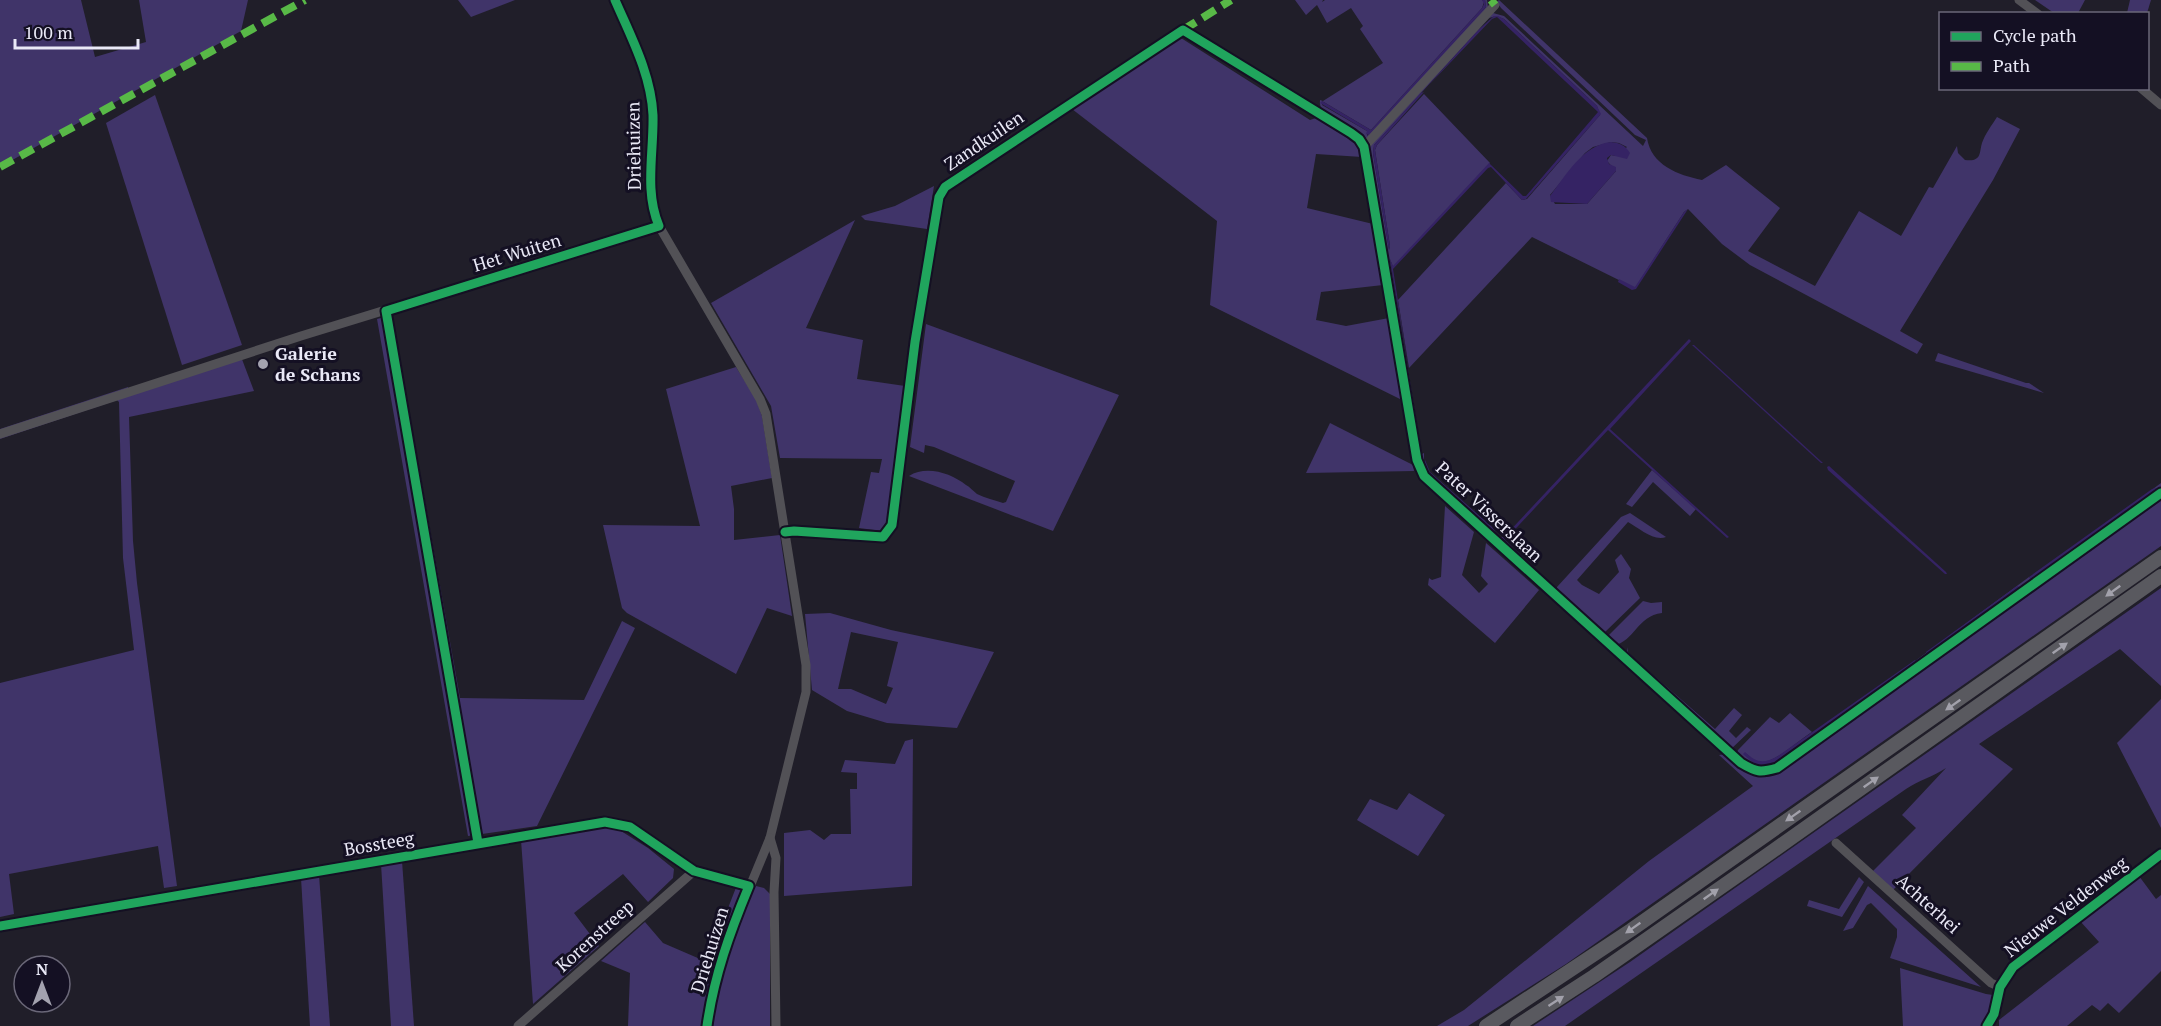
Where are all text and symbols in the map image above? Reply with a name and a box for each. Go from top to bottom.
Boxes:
scale bar [15,12,138,50]
legend [1939,12,2149,90]
text: 100 m [24,20,73,44]
text: Cycle path [1993,23,2077,47]
text: Path [1993,53,2030,77]
street label: Driehuizen [620,101,646,191]
street label: Zandkuilen [939,105,1028,176]
street label: Het Wuiten [470,227,564,277]
place label: Galerie de Schans [275,341,360,386]
marker: Galerie de Schans [256,357,270,371]
street label: Pater Visserslaan [1431,456,1548,567]
one-way arrow [2106,585,2122,597]
one-way arrow [2052,642,2068,654]
one-way arrow [1945,699,1961,711]
one-way arrow [1862,776,1878,788]
one-way arrow [1785,810,1801,821]
street label: Bossteeg [342,825,416,861]
street label: Nieuwe Veldenweg [1999,850,2132,962]
street label: Achterhei [1892,868,1966,938]
one-way arrow [1703,888,1719,900]
street label: Korenstreep [550,894,638,977]
street label: Driehuizen [685,903,734,996]
one-way arrow [1626,922,1642,934]
north arrow [12,954,72,1014]
text: N [36,958,48,980]
one-way arrow [1547,995,1563,1007]

